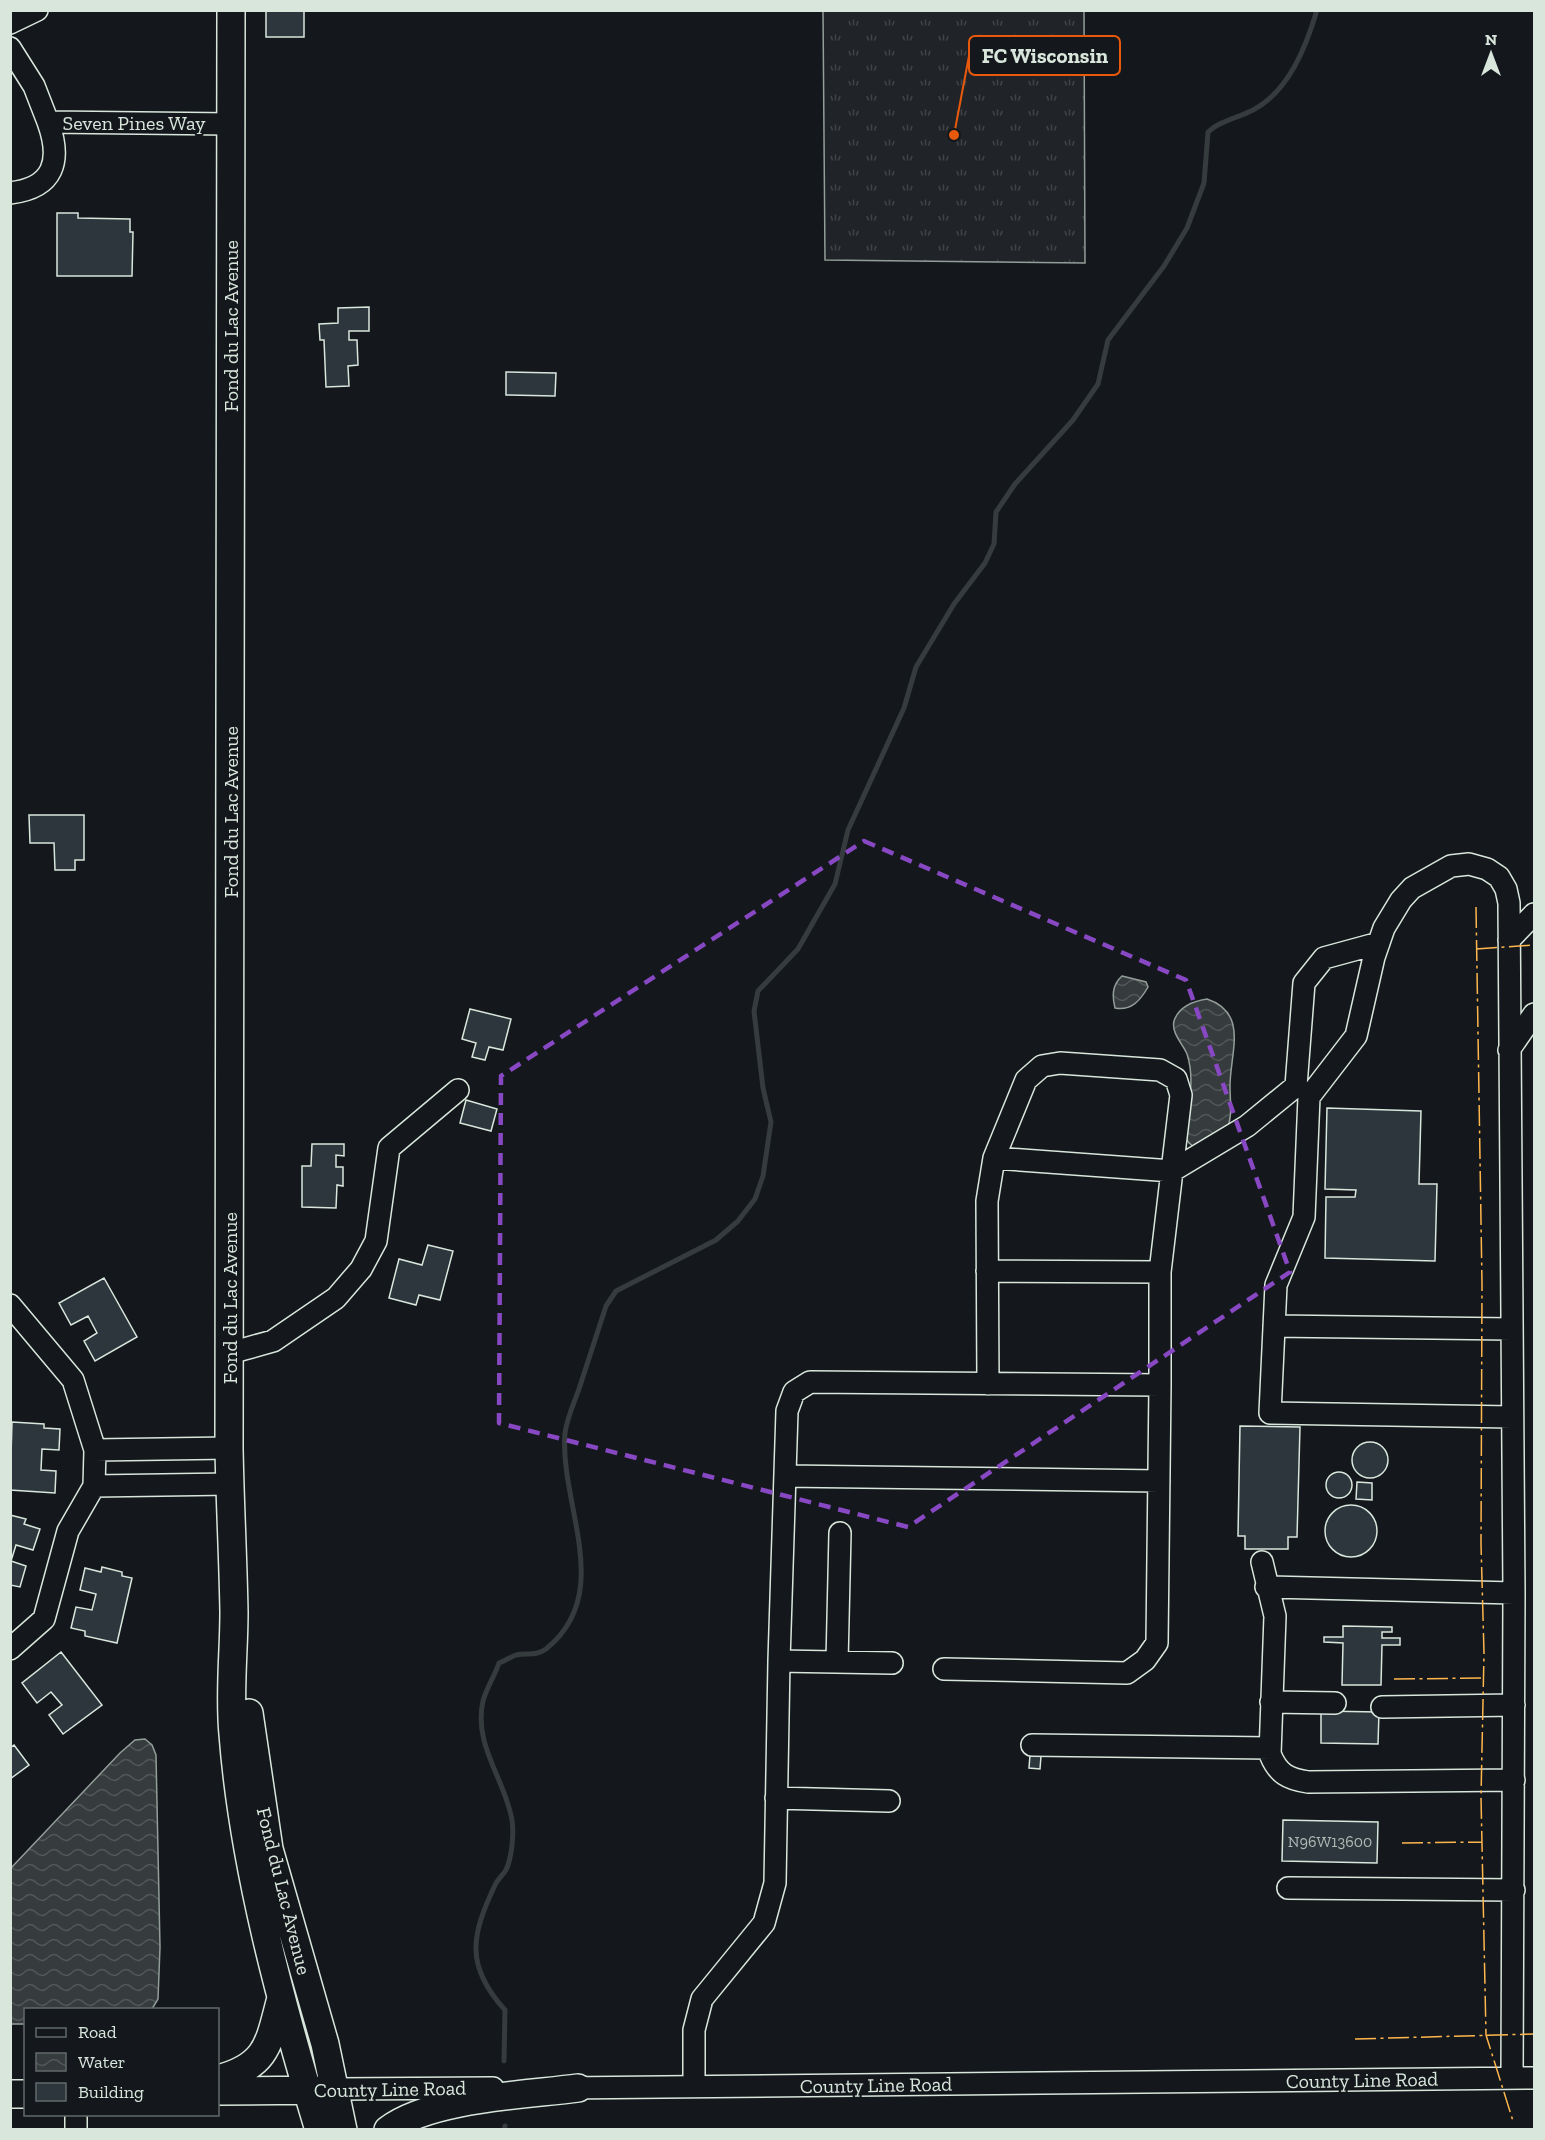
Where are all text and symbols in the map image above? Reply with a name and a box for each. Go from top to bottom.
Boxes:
north arrow [1461,24,1521,84]
text: N [1485,30,1497,49]
callout: FC Wisconsin [969,36,1120,75]
text: FC Wisconsin [982,43,1109,68]
street label: Seven Pines Way [63,111,206,135]
street label: Fond du Lac Avenue [219,240,243,412]
street label: Fond du Lac Avenue [219,726,243,898]
street label: Fond du Lac Avenue [218,1212,242,1384]
street label: Fond du Lac Avenue [252,1805,316,1977]
house number: N96W13600 [1288,1832,1372,1851]
legend [24,2008,219,2116]
text: Road [78,2021,117,2043]
text: Water [78,2051,125,2073]
street label: County Line Road [1286,2067,1438,2093]
street label: County Line Road [800,2072,952,2098]
street label: County Line Road [314,2076,466,2102]
text: Building [78,2081,144,2103]

